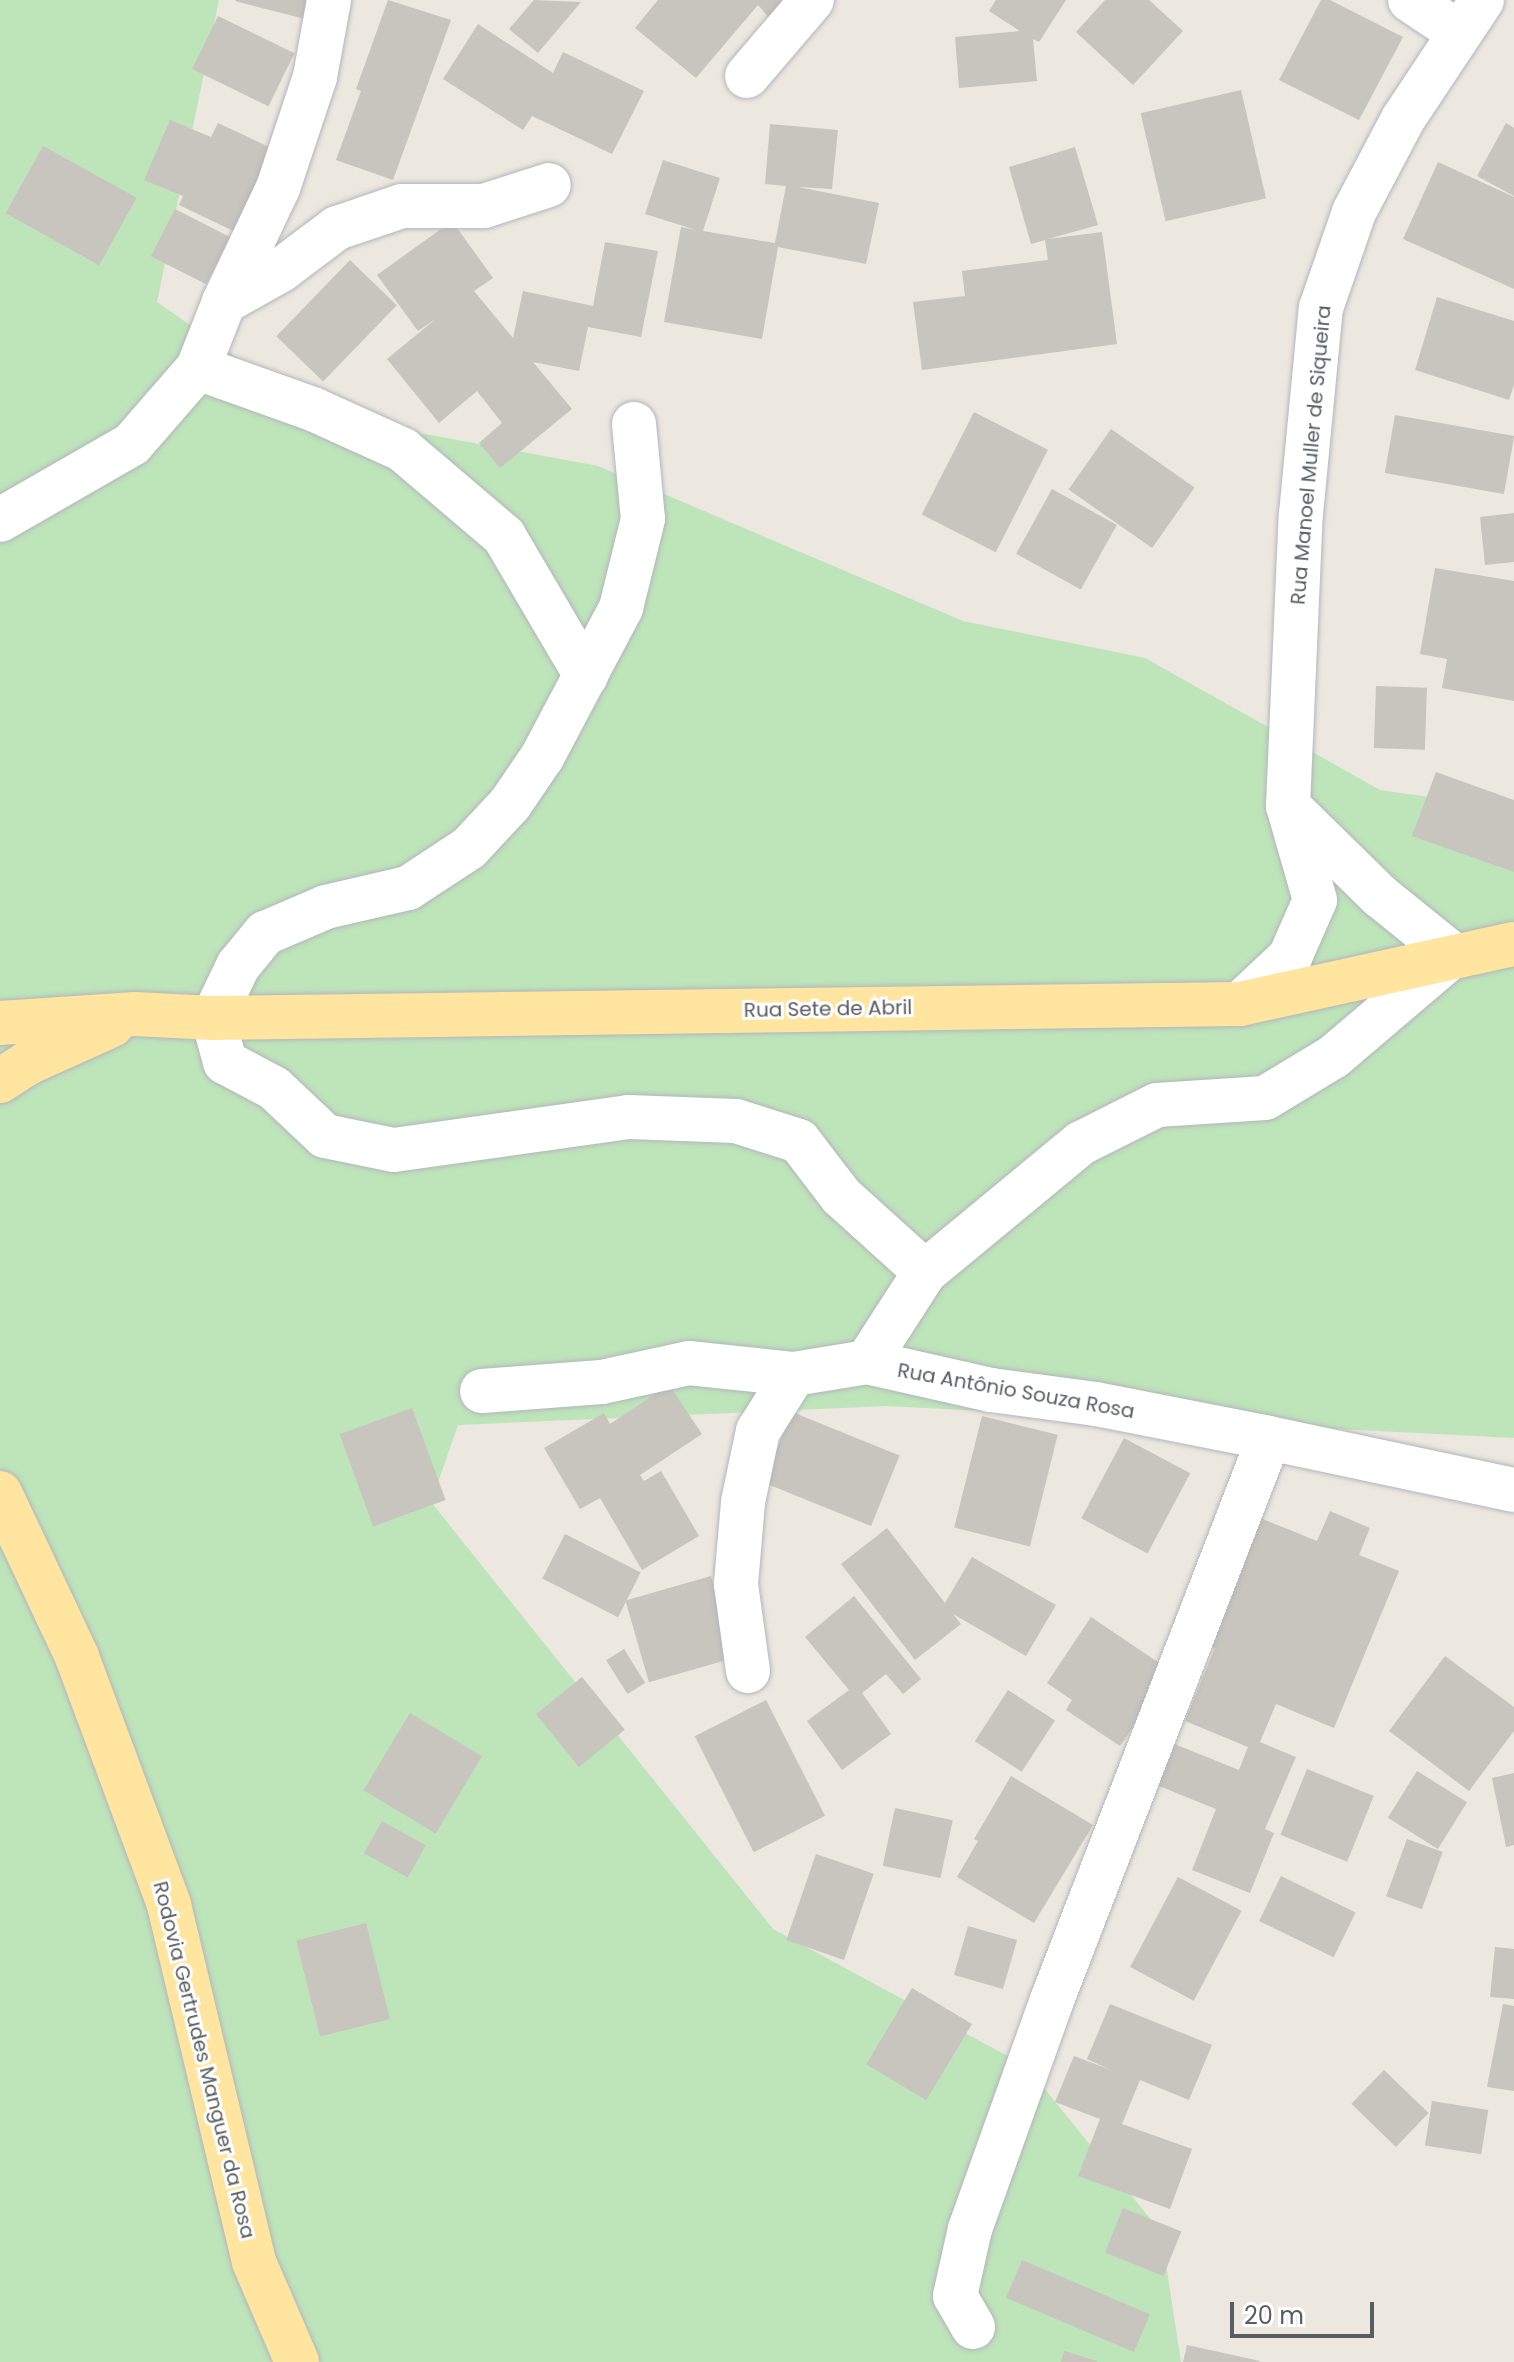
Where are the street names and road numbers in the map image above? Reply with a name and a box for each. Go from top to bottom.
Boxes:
street label: Rua Manoel Muller de Siqueira [1286,304,1336,606]
street label: Rua Sete de Abril [744,996,912,1022]
street label: Rua Antônio Souza Rosa [896,1358,1136,1424]
street label: Rodovia Gertrudes Manguer da Rosa [148,1879,260,2241]

